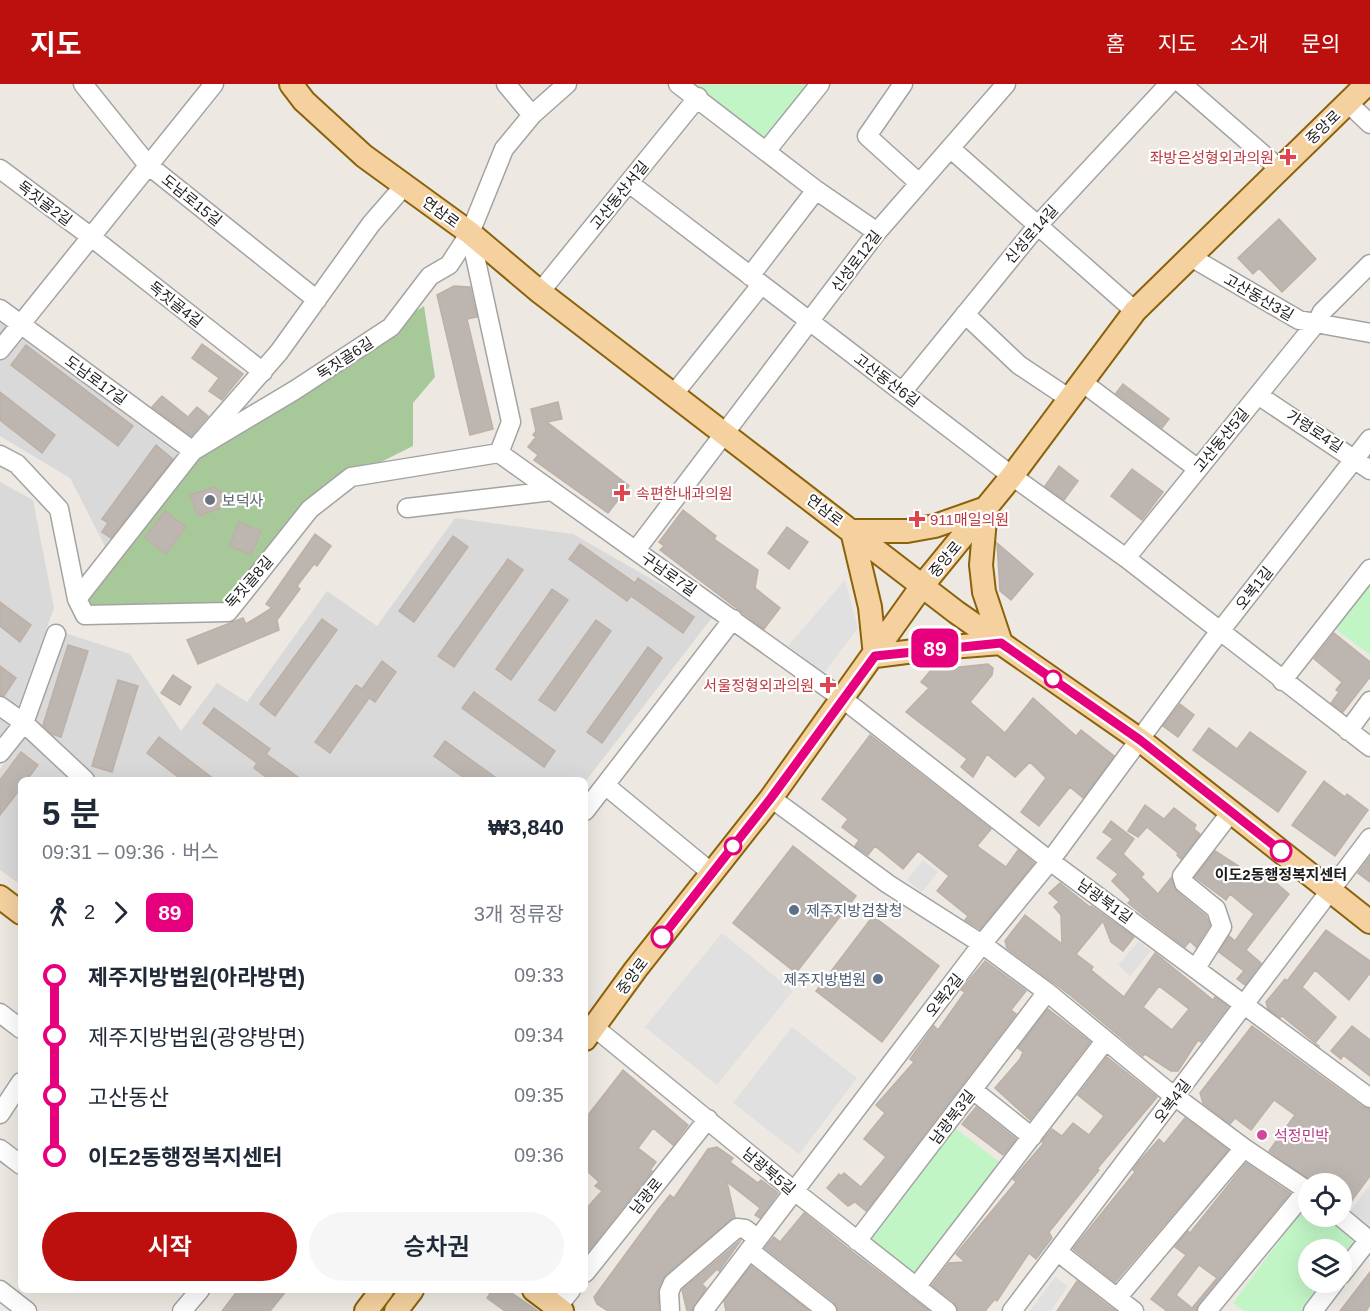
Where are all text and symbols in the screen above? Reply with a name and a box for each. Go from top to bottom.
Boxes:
text: 지도 [30,29,82,60]
text: 홈 [1106,32,1125,55]
text: 지도 [1158,32,1197,55]
text: 소개 [1230,32,1268,55]
text: 문의 [1301,32,1340,55]
street label: 중앙로 [1302,107,1344,147]
marker: 좌방은성형외과의원 [1279,148,1297,166]
place label: 좌방은성형외과의원 [1150,149,1274,166]
street label: 고산동산서길 [586,157,652,233]
street label: 도남로15길 [159,171,225,229]
street label: 독짓골2길 [15,177,75,229]
street label: 연삼로 [419,193,463,231]
street label: 신성로14길 [1001,201,1061,267]
street label: 신성로12길 [828,227,884,295]
street label: 고산동산3길 [1221,270,1297,324]
street label: 독짓골4길 [146,278,206,330]
street label: 독짓골6길 [314,334,376,382]
street label: 고산동산6길 [851,350,923,410]
street label: 도남로17길 [62,352,130,408]
street label: 고산동산5길 [1190,405,1252,475]
street label: 가령로4길 [1284,407,1346,455]
marker: 속편한내과의원 [613,484,631,502]
place label: 속편한내과의원 [636,485,733,502]
street label: 연삼로 [803,491,847,529]
place label: 보덕사 [222,492,264,509]
marker: 보덕사 [203,493,217,507]
marker: 911매일의원 [908,510,926,528]
place label: 911매일의원 [930,511,1009,528]
street label: 중앙로 [925,538,965,580]
street label: 구남로7길 [638,549,700,599]
street label: 독짓골8길 [222,552,276,612]
street label: 오복1길 [1232,563,1276,613]
line badge: 89 [908,628,962,668]
text: 89 [923,637,947,660]
unlabelled marker [1044,670,1062,688]
marker: 서울정형외과의원 [819,676,837,694]
place label: 서울정형외과의원 [704,677,814,694]
text: 5 분 [42,795,100,832]
text: ₩3,840 [488,815,564,840]
unlabelled marker [724,837,742,855]
marker: 이도2동행정복지센터 [1270,840,1292,862]
text: 09:31 – 09:36 · 버스 [42,841,219,863]
place label: 이도2동행정복지센터 [1215,866,1347,883]
street label: 남광북1길 [1074,875,1136,927]
icon: walk [42,896,75,929]
icon: forward [104,896,137,929]
text: 2 [84,901,95,923]
text: 89 [158,901,181,924]
place label: 제주지방검찰청 [806,902,903,919]
text: 3개 정류장 [474,903,564,925]
marker: 제주지방검찰청 [787,903,801,917]
unlabelled marker [651,926,673,948]
street label: 중앙로 [613,954,651,998]
text: 09:33 [514,964,564,986]
text: 제주지방법원(아라방면) [88,965,305,990]
street label: 오복2길 [922,970,966,1020]
place label: 제주지방법원 [783,971,866,988]
marker: 제주지방법원 [871,972,885,986]
text: 09:34 [514,1024,564,1046]
text: 제주지방법원(광양방면) [88,1025,305,1050]
street label: 오복4길 [1150,1076,1194,1126]
text: 09:35 [514,1084,564,1106]
text: 고산동산 [88,1085,169,1110]
street label: 남광북3길 [926,1087,978,1147]
place label: 석정민박 [1274,1127,1329,1144]
marker: 석정민박 [1255,1128,1269,1142]
text: 09:36 [514,1144,564,1166]
street label: 남광북5길 [739,1144,799,1198]
text: 이도2동행정복지센터 [88,1145,282,1170]
map controls [1298,1173,1352,1293]
button: locate [1298,1173,1352,1227]
street label: 남광로 [626,1175,666,1217]
button: 시작 [42,1212,297,1281]
button: 승차권 [309,1212,564,1281]
button: layers [1298,1239,1352,1293]

